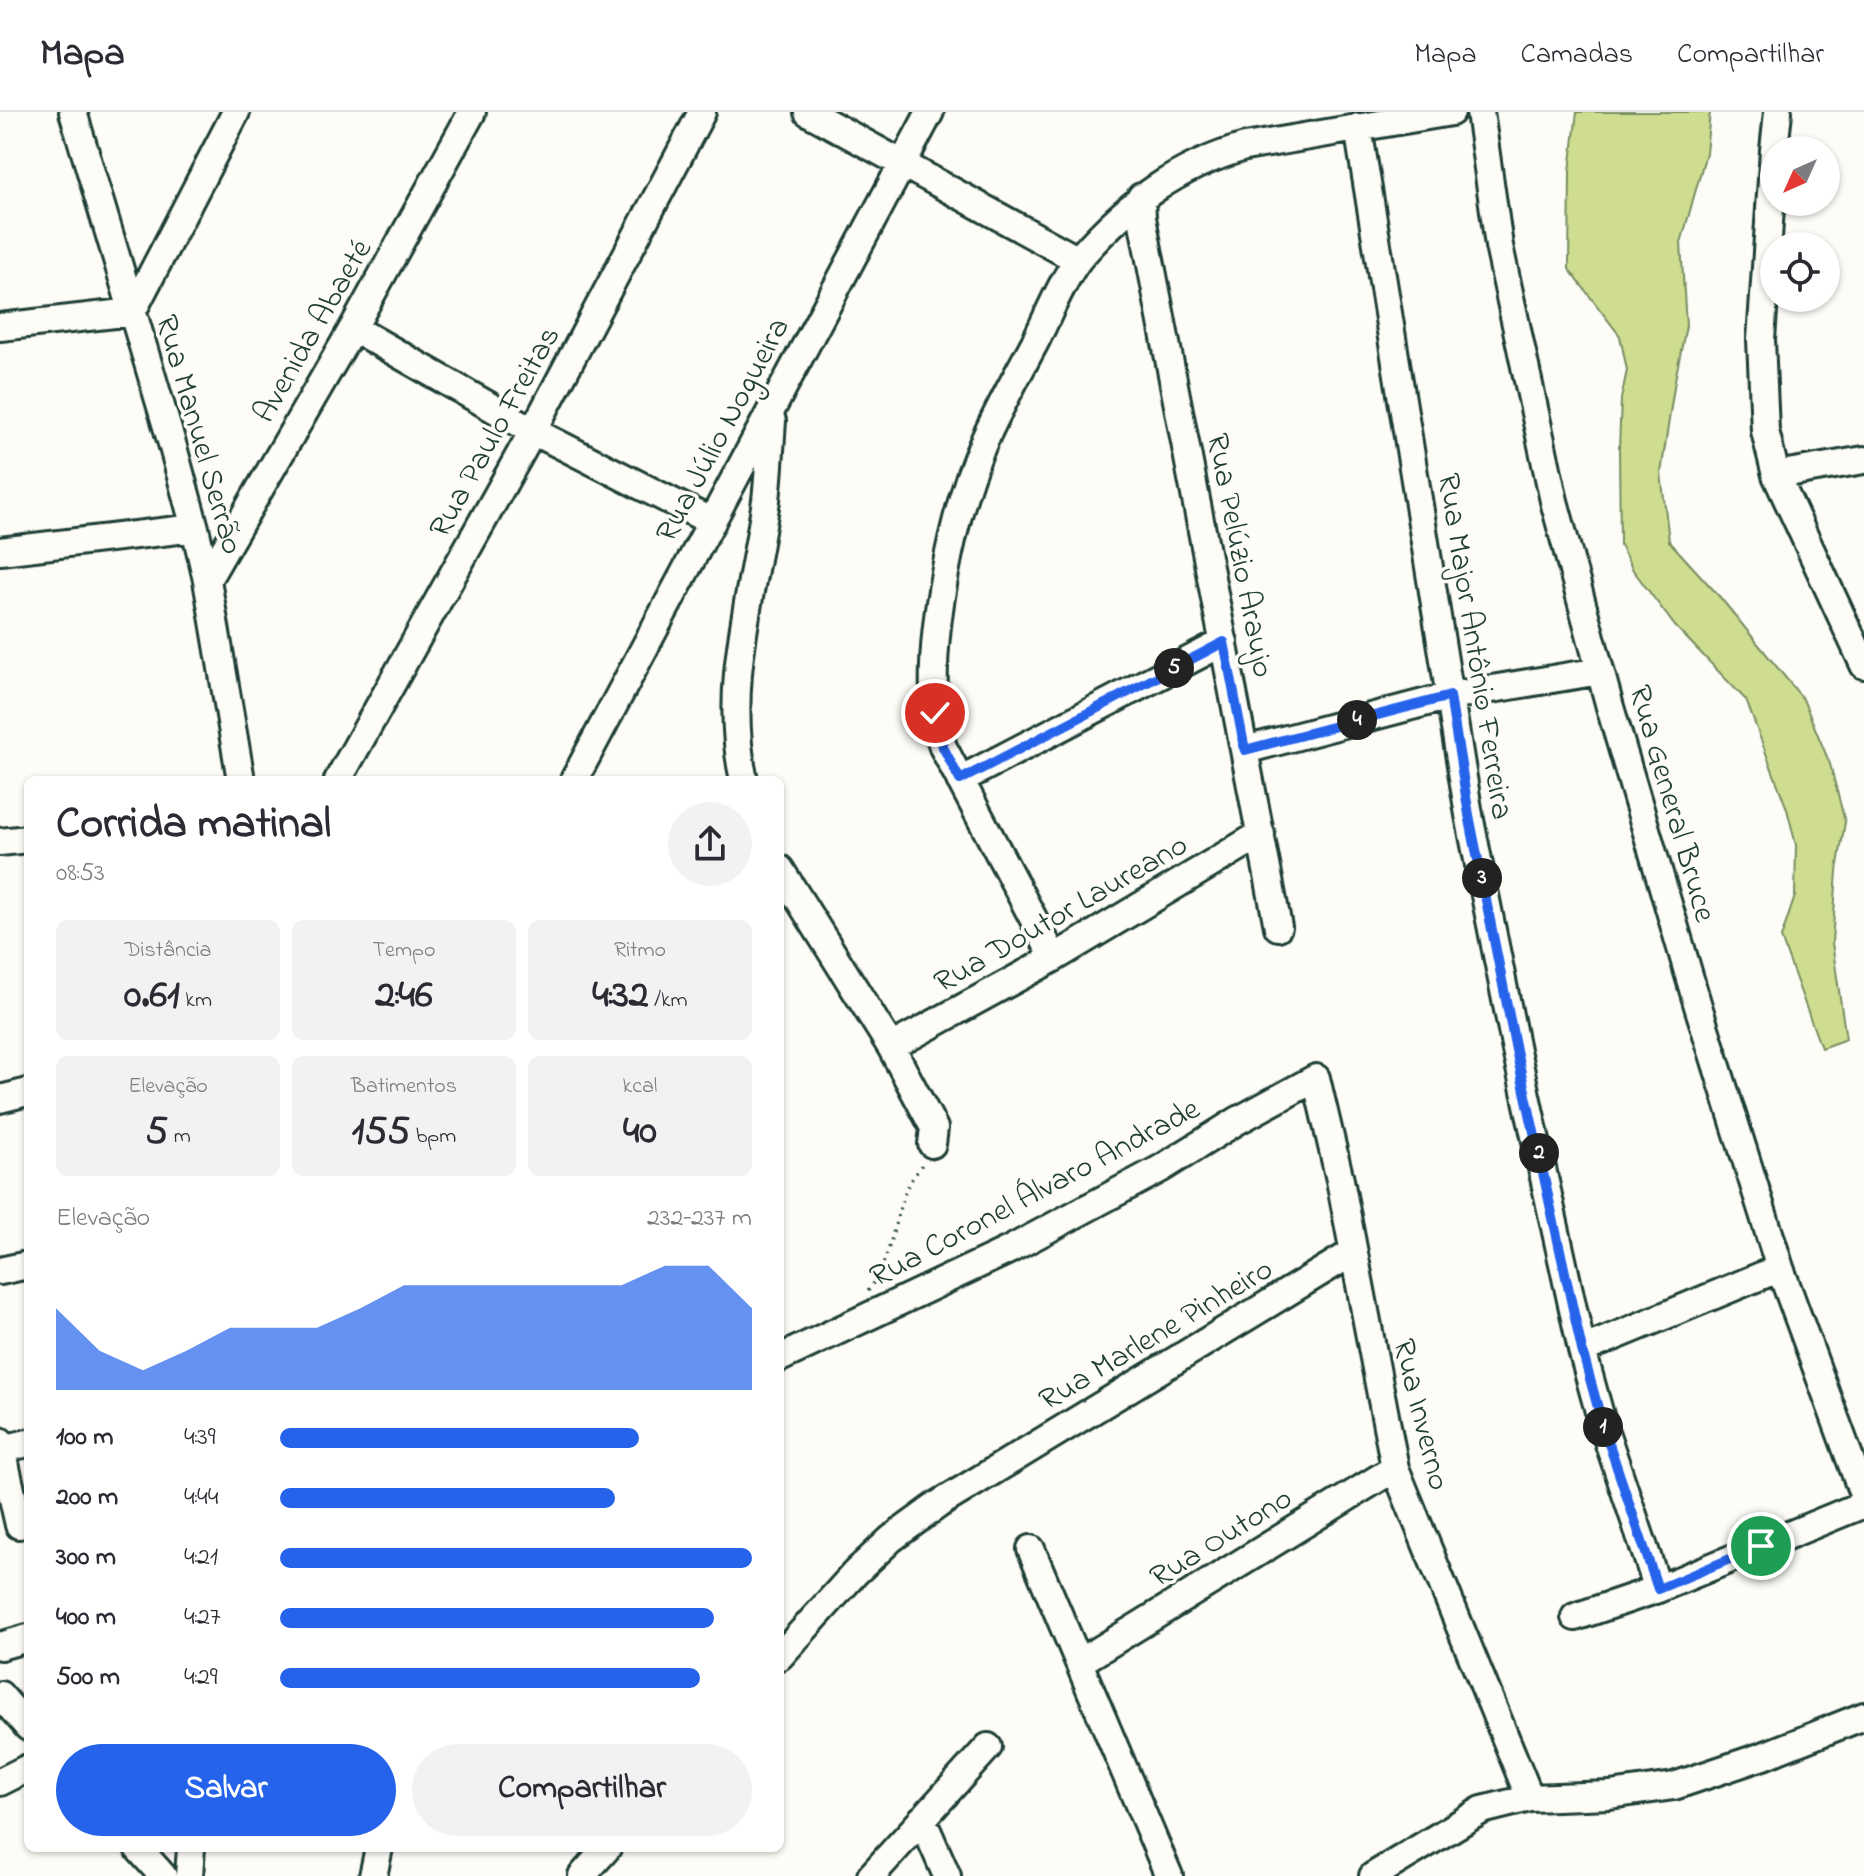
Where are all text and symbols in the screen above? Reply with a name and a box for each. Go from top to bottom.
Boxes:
text: Mapa [40,27,125,83]
text: Mapa [1414,35,1477,76]
text: Camadas [1521,35,1633,76]
text: Compartilhar [1677,35,1824,76]
north arrow [1760,136,1840,216]
map controls [1760,136,1840,312]
street label: Avenida Abaeté [242,230,386,432]
button: locate [1760,232,1840,312]
street label: Rua Manuel Serrão [141,310,254,560]
street label: Rua Júlio Nogueira [645,310,803,552]
street label: Rua Paulo Freitas [418,318,574,547]
street label: Rua Pelúzio Araujo [1192,430,1285,682]
street label: Rua Major Antônio Ferreira [1423,470,1524,823]
pin: 5 [1154,648,1194,688]
text: 5 [1168,652,1180,684]
pin [901,679,969,747]
street label: Rua General Bruce [1614,680,1727,929]
icon: check [913,691,957,735]
pin: 4 [1337,700,1377,740]
text: 4 [1352,704,1362,736]
text: Corrida matinal [56,793,331,857]
button: share [668,802,752,886]
street label: Rua Doutor Laureano [926,823,1197,1007]
text: 08:53 [56,855,105,893]
pin: 3 [1462,858,1502,898]
text: 3 [1477,862,1487,894]
text: Distância [124,935,212,967]
text: Tempo [373,935,435,967]
text: Ritmo [614,935,666,967]
text: 0.61 [124,967,180,1026]
text: 2:46 [375,967,433,1026]
text: 4:32 [592,967,649,1026]
text: km [180,985,212,1017]
text: /km [649,985,688,1017]
text: Elevação [128,1071,208,1103]
text: Batimentos [351,1071,457,1103]
text: kcal [623,1071,657,1103]
street label: Rua Coronel Álvaro Andrade [862,1087,1210,1301]
text: 5 [145,1103,168,1162]
text: 155 [352,1103,410,1162]
text: 40 [623,1103,657,1162]
text: m [168,1121,191,1153]
text: bpm [410,1121,456,1153]
pin: 2 [1519,1133,1559,1173]
text: 2 [1534,1137,1544,1169]
text: Elevação [56,1200,150,1238]
text: 232–237 m [647,1200,752,1238]
street label: Rua Marlene Pinheiro [1031,1247,1283,1425]
street label: Rua Inverno [1378,1334,1461,1495]
pin: 1 [1583,1407,1623,1447]
text: 1 [1600,1411,1607,1443]
text: 100 m [56,1419,113,1457]
text: 4:39 [184,1419,216,1457]
street label: Rua Outono [1141,1477,1302,1601]
text: 200 m [56,1479,118,1517]
text: 4:44 [184,1479,218,1517]
pin [1727,1512,1795,1580]
icon: arrive [1739,1524,1783,1568]
text: 300 m [56,1539,116,1577]
text: 4:21 [184,1539,218,1577]
text: 400 m [56,1599,116,1637]
text: 4:27 [184,1599,221,1637]
text: 500 m [56,1659,120,1697]
text: 4:29 [184,1659,218,1697]
button: Salvar [56,1744,396,1836]
button: Compartilhar [412,1744,752,1836]

